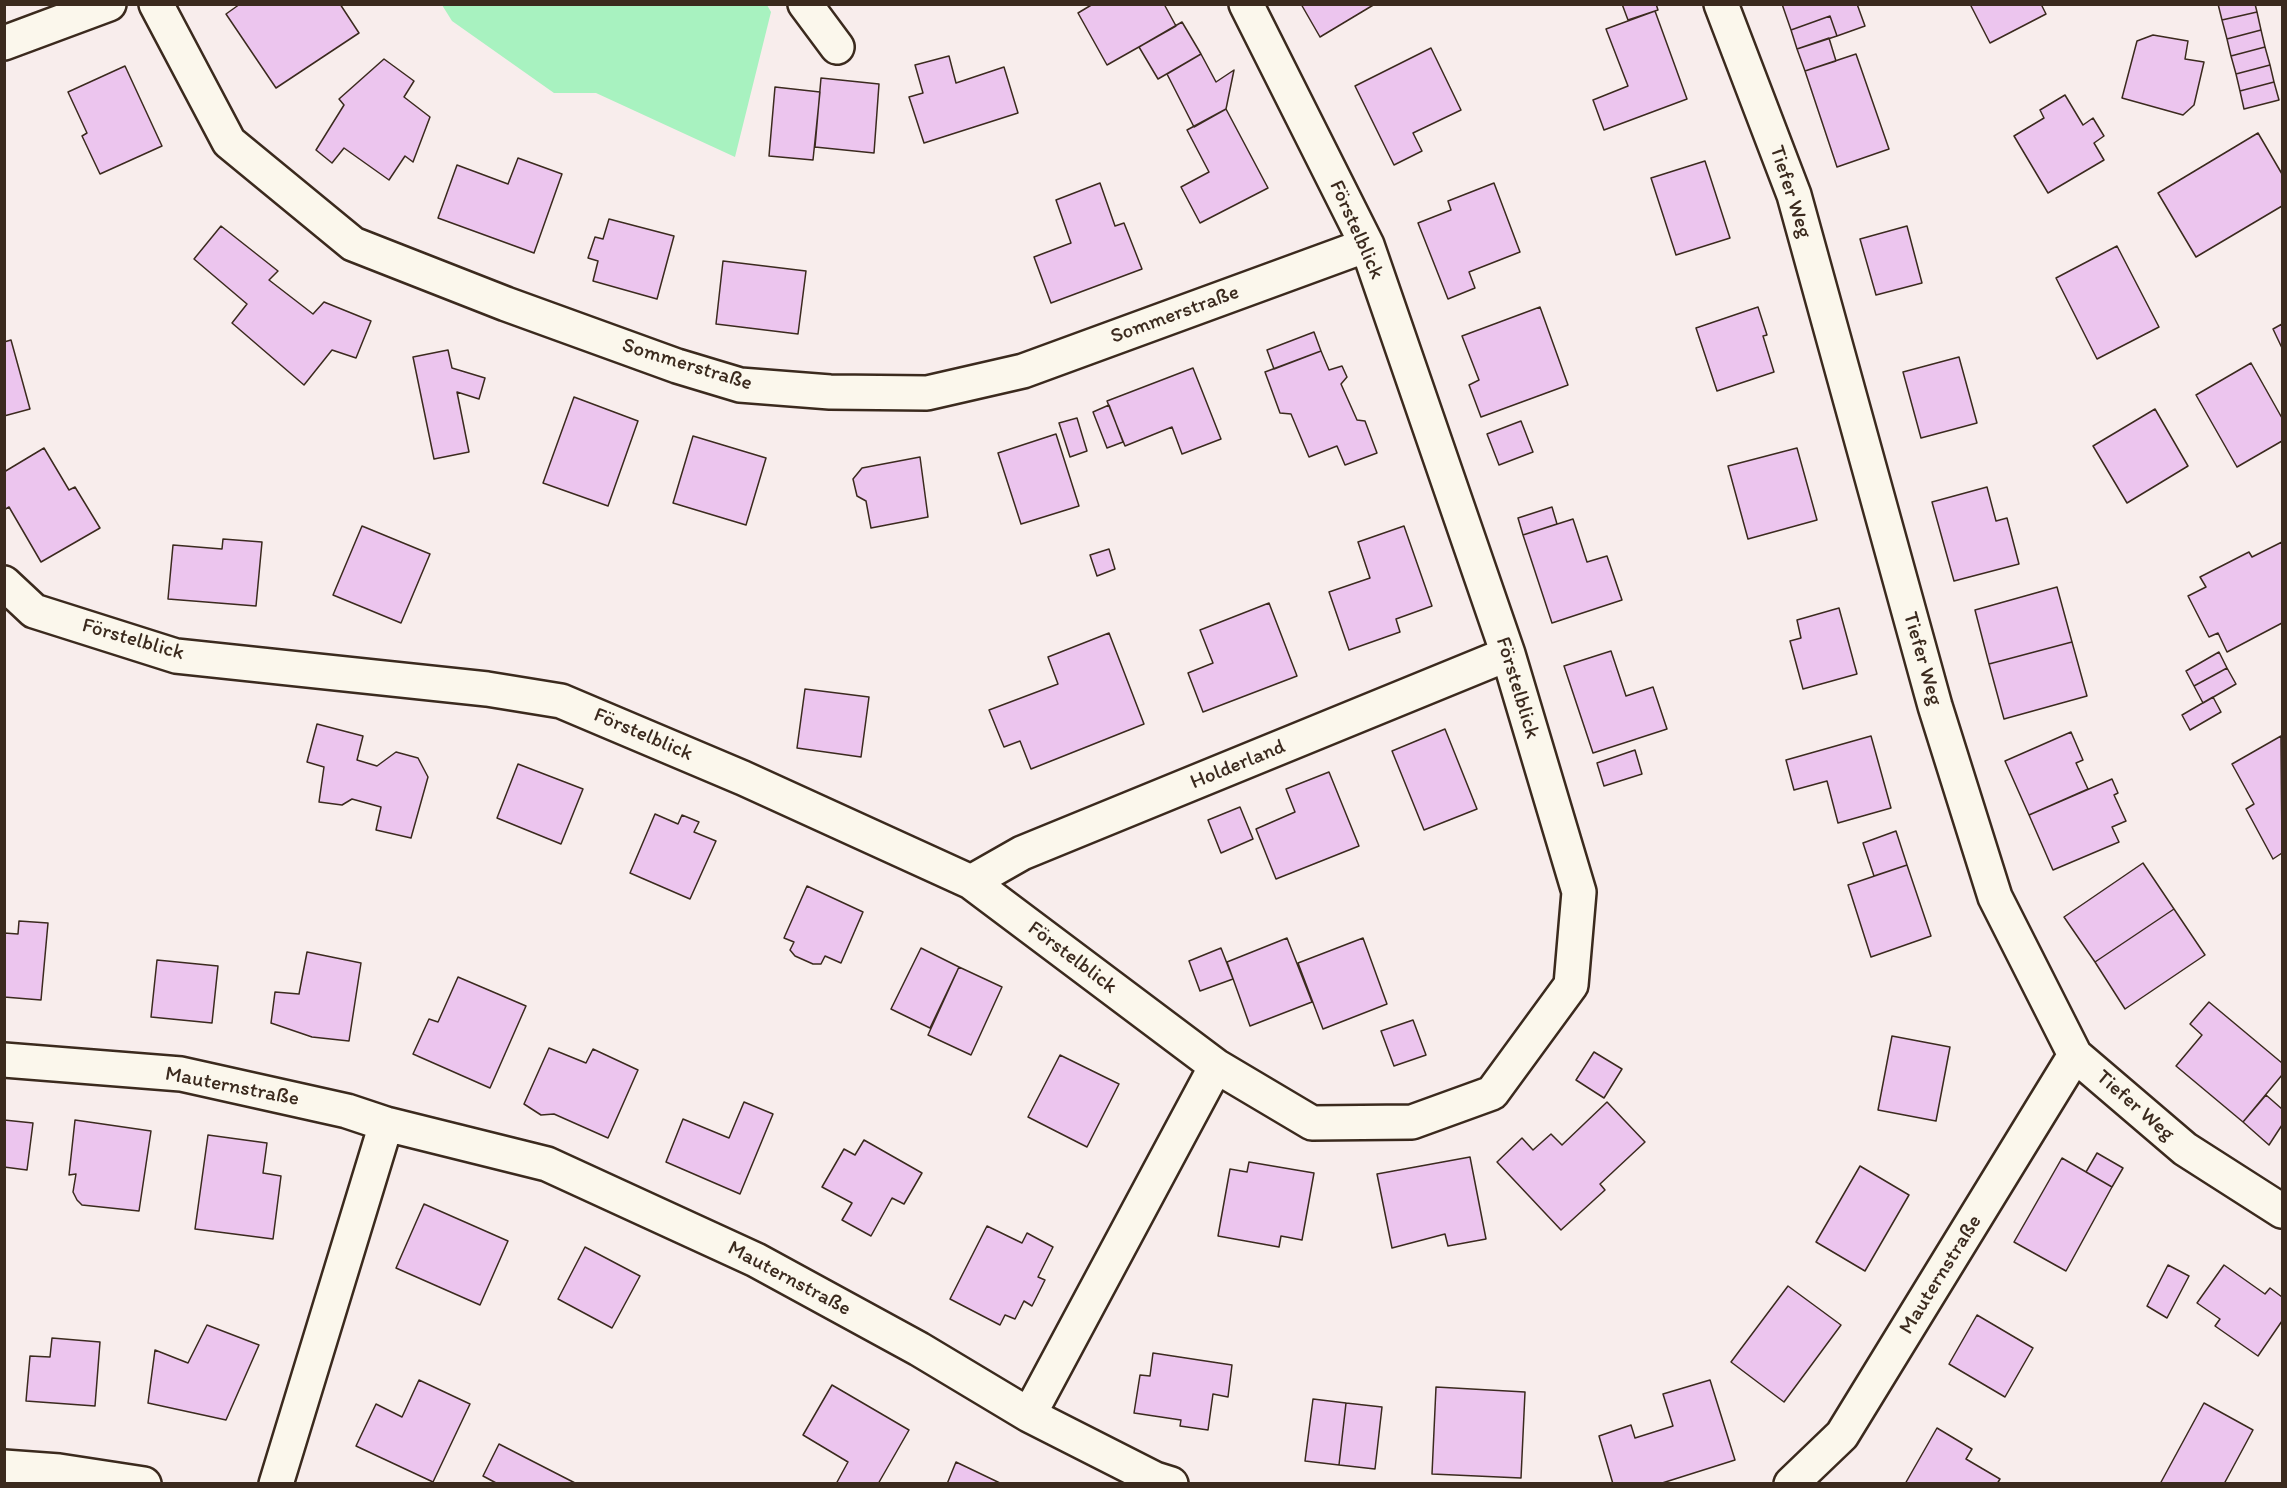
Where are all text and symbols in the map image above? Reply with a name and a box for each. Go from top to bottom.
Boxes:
street label: Tiefer Weg [1763,143,1817,241]
street label: Förstelblick [1323,177,1389,283]
street label: Sommerstraße [1107,280,1243,350]
street label: Sommerstraße [619,333,755,397]
street label: Tiefer Weg [1897,609,1947,709]
street label: Förstelblick [79,613,187,667]
street label: Förstelblick [1490,634,1544,742]
street label: Förstelblick [590,703,696,767]
street label: Holderland [1187,735,1289,795]
street label: Förstelblick [1022,916,1122,1000]
street label: Mauternstraße [163,1062,301,1112]
street label: Tiefer Weg [2091,1065,2179,1147]
street label: Mauternstraße [1894,1211,1988,1339]
street label: Mauternstraße [723,1236,855,1322]

